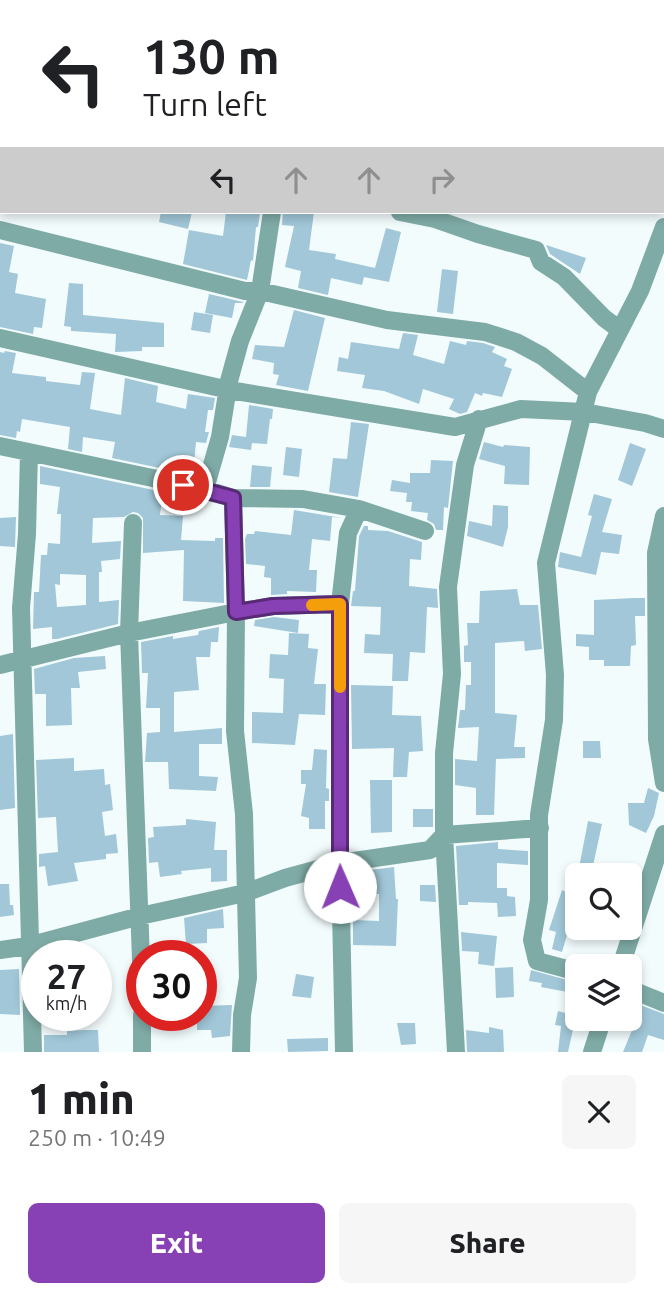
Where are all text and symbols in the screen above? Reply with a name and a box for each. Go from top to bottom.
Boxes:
icon: left [28,28,119,119]
text: 130 m [143,28,280,83]
text: Turn left [143,86,267,122]
icon: left [204,161,242,199]
icon: ahead [277,161,315,199]
icon: ahead [350,161,388,199]
icon: right [423,161,461,199]
pin [153,455,213,515]
icon: arrive [164,466,202,504]
position arrow [303,850,377,924]
map controls [565,863,642,1031]
button: search [565,863,642,940]
speed limit sign: 30 [126,940,217,1031]
button: layers [565,954,642,1031]
text: 27 [47,956,86,996]
text: km/h [46,993,87,1013]
text: 1 min [28,1075,135,1122]
button: close [562,1075,636,1149]
text: 250 m · 10:49 [28,1125,166,1150]
button: Exit [28,1203,325,1283]
button: Share [339,1203,636,1283]

